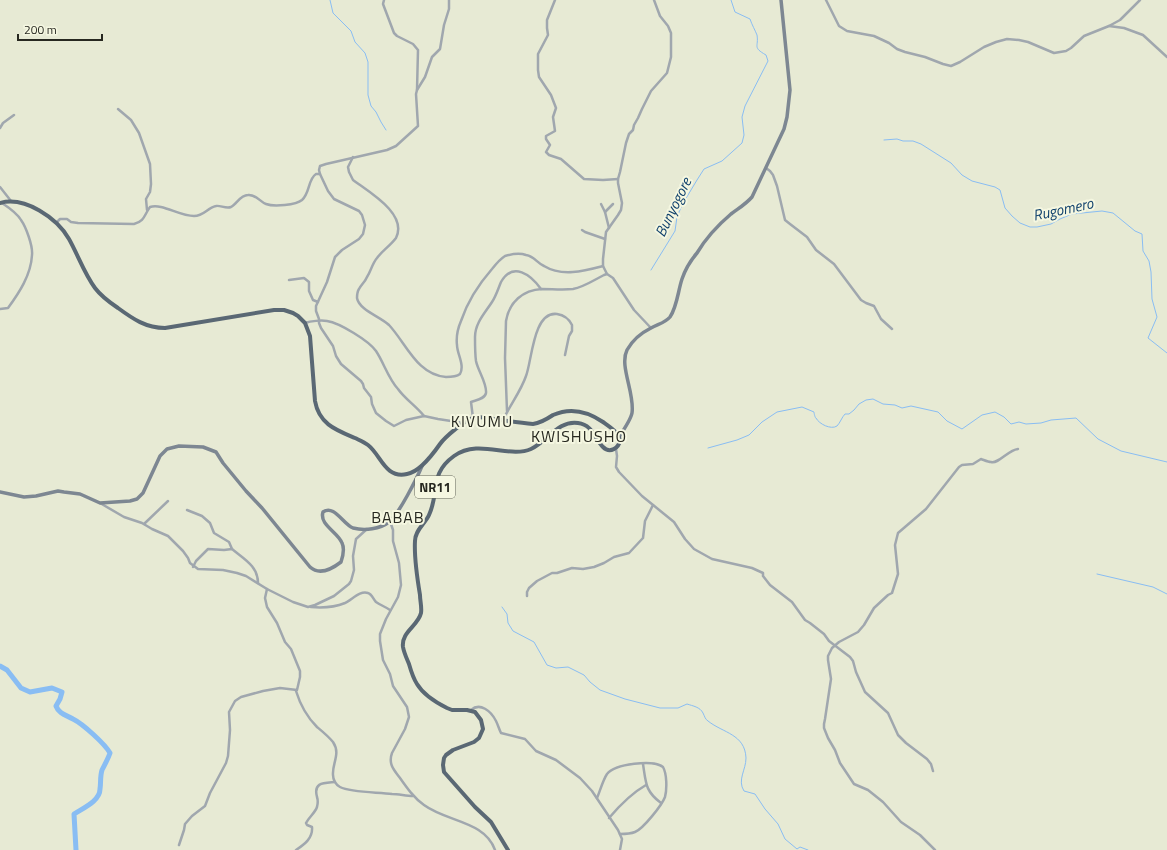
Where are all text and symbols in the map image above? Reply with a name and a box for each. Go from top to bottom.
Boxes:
scale bar [18,16,102,42]
text: 200 m [24,20,57,39]
water label: Bunyogore [649,173,698,241]
water label: Rugomero [1031,191,1096,227]
district label: KIVUMU [451,409,513,433]
district label: KWISHUSHO [531,424,627,448]
road number: NR11 [415,476,455,498]
district label: BABAB [371,505,425,529]

